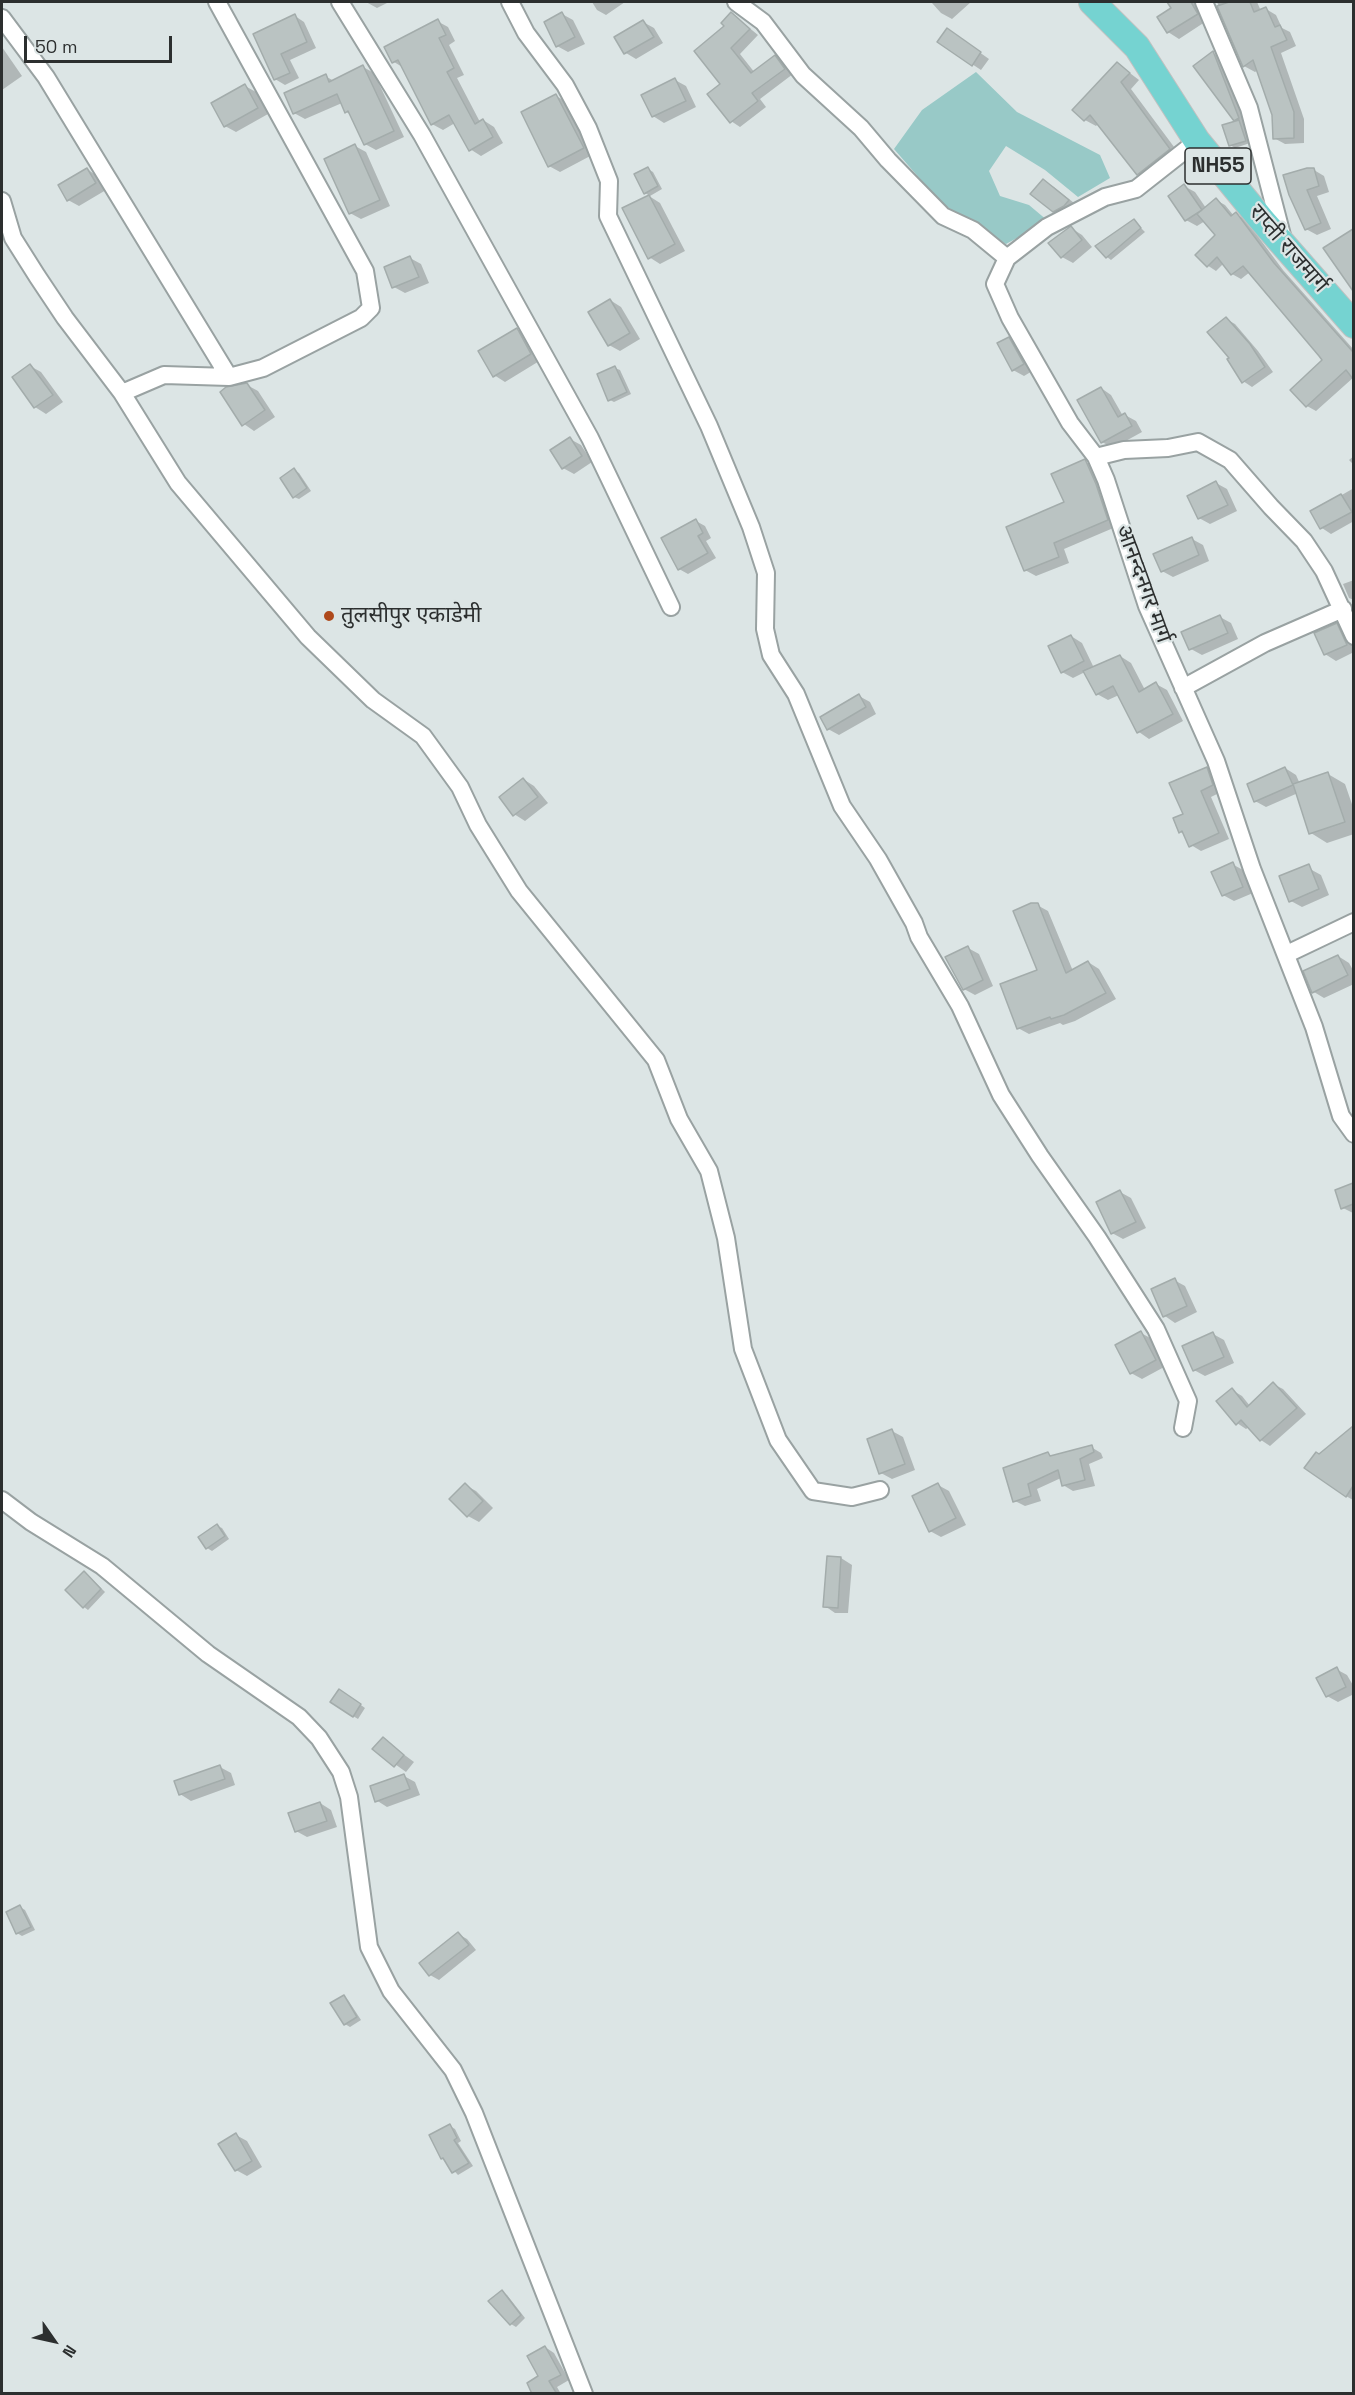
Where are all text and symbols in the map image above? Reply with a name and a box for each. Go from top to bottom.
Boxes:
scale bar [27,24,176,62]
text: 50 m [35,35,77,58]
road number: NH55 [1185,148,1251,184]
street label: राप्ती राजमार्ग [1243,200,1333,298]
street label: आनन्दनगर मार्ग [1109,521,1177,647]
place label: तुलसीपुर एकाडेमी [341,603,482,629]
marker: तुलसीपुर एकाडेमी [322,609,336,623]
north arrow [24,2311,84,2371]
text: N [58,2341,81,2362]

